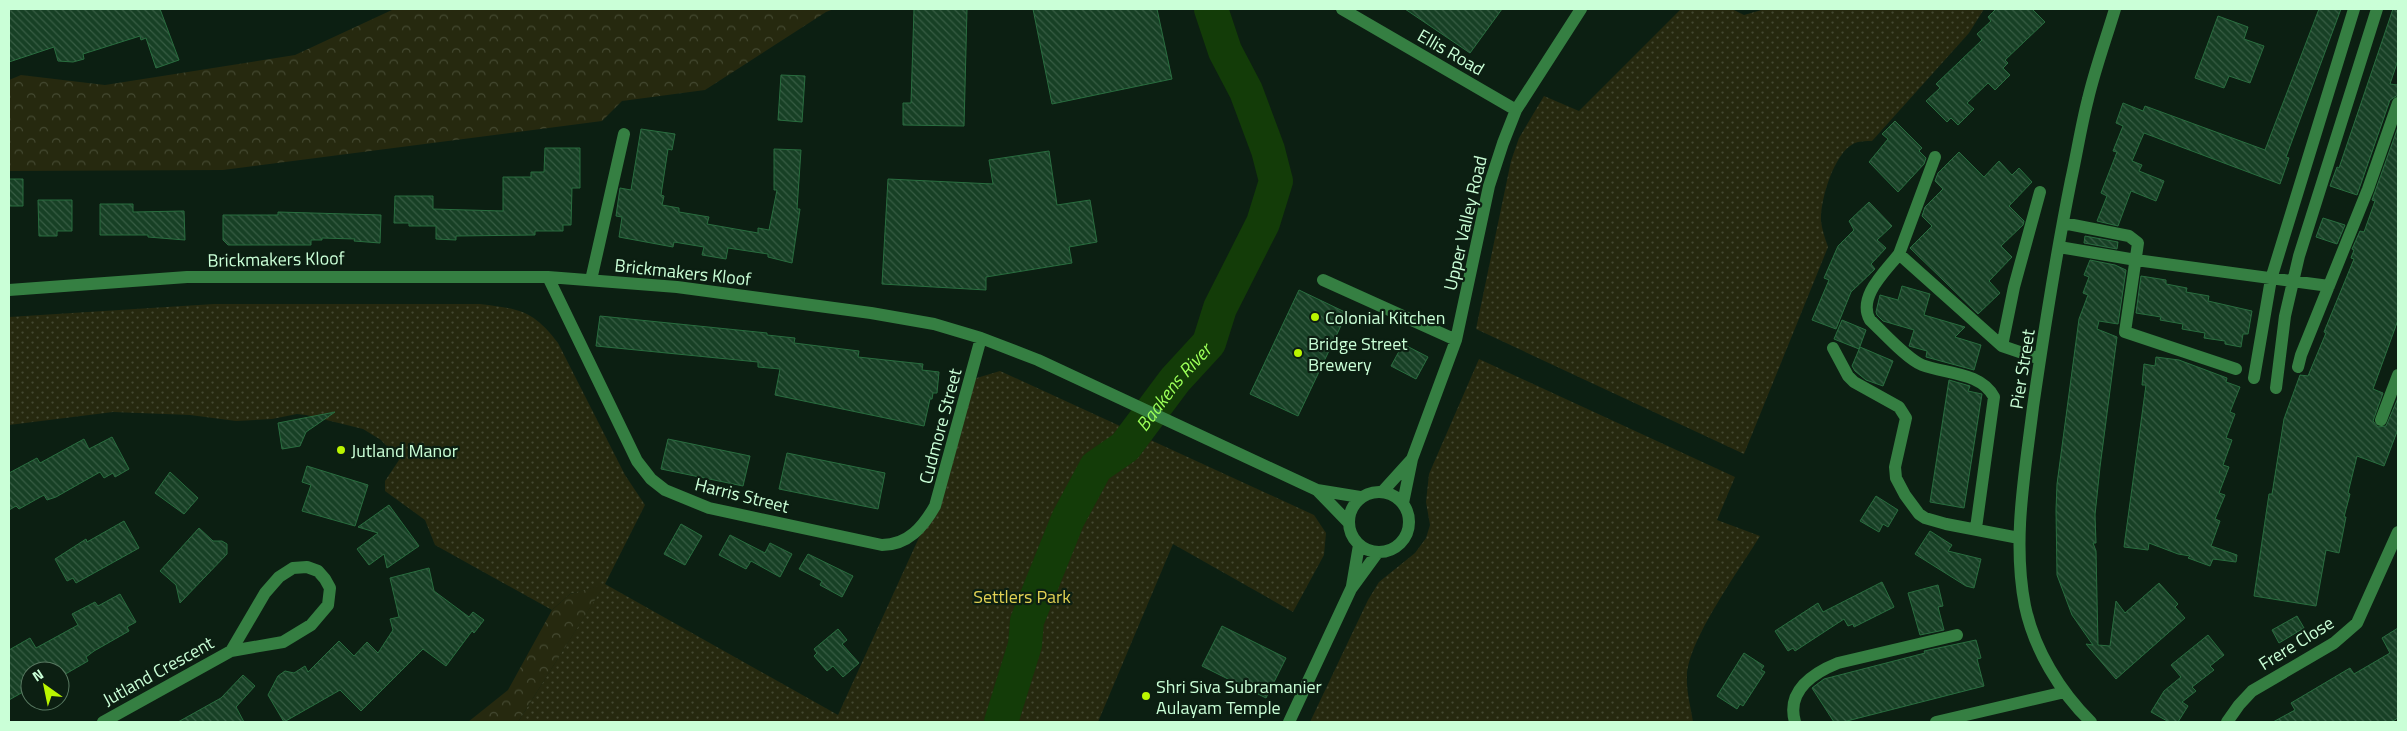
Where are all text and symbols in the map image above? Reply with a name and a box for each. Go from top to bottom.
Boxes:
street label: Ellis Road [1412,22,1490,82]
street label: Upper Valley Road [1436,153,1494,293]
street label: Brickmakers Kloof [207,244,345,274]
street label: Brickmakers Kloof [613,251,753,293]
place label: Colonial Kitchen [1325,304,1445,331]
marker: Colonial Kitchen [1309,311,1321,323]
street label: Pier Street [2002,327,2042,411]
place label: Bridge Street Brewery [1308,330,1408,378]
water label: Baakens River [1128,334,1219,437]
marker: Bridge Street Brewery [1292,347,1304,359]
street label: Cudmore Street [912,365,969,487]
place label: Jutland Manor [351,437,458,464]
marker: Jutland Manor [335,444,347,456]
street label: Harris Street [692,470,793,520]
park label: Settlers Park [973,583,1071,610]
street label: Frere Close [2253,609,2339,677]
street label: Jutland Crescent [97,629,219,713]
north arrow [20,661,70,711]
text: N [28,663,47,686]
place label: Shri Siva Subramanier Aulayam Temple [1156,673,1322,721]
marker: Shri Siva Subramanier Aulayam Temple [1140,690,1152,702]

